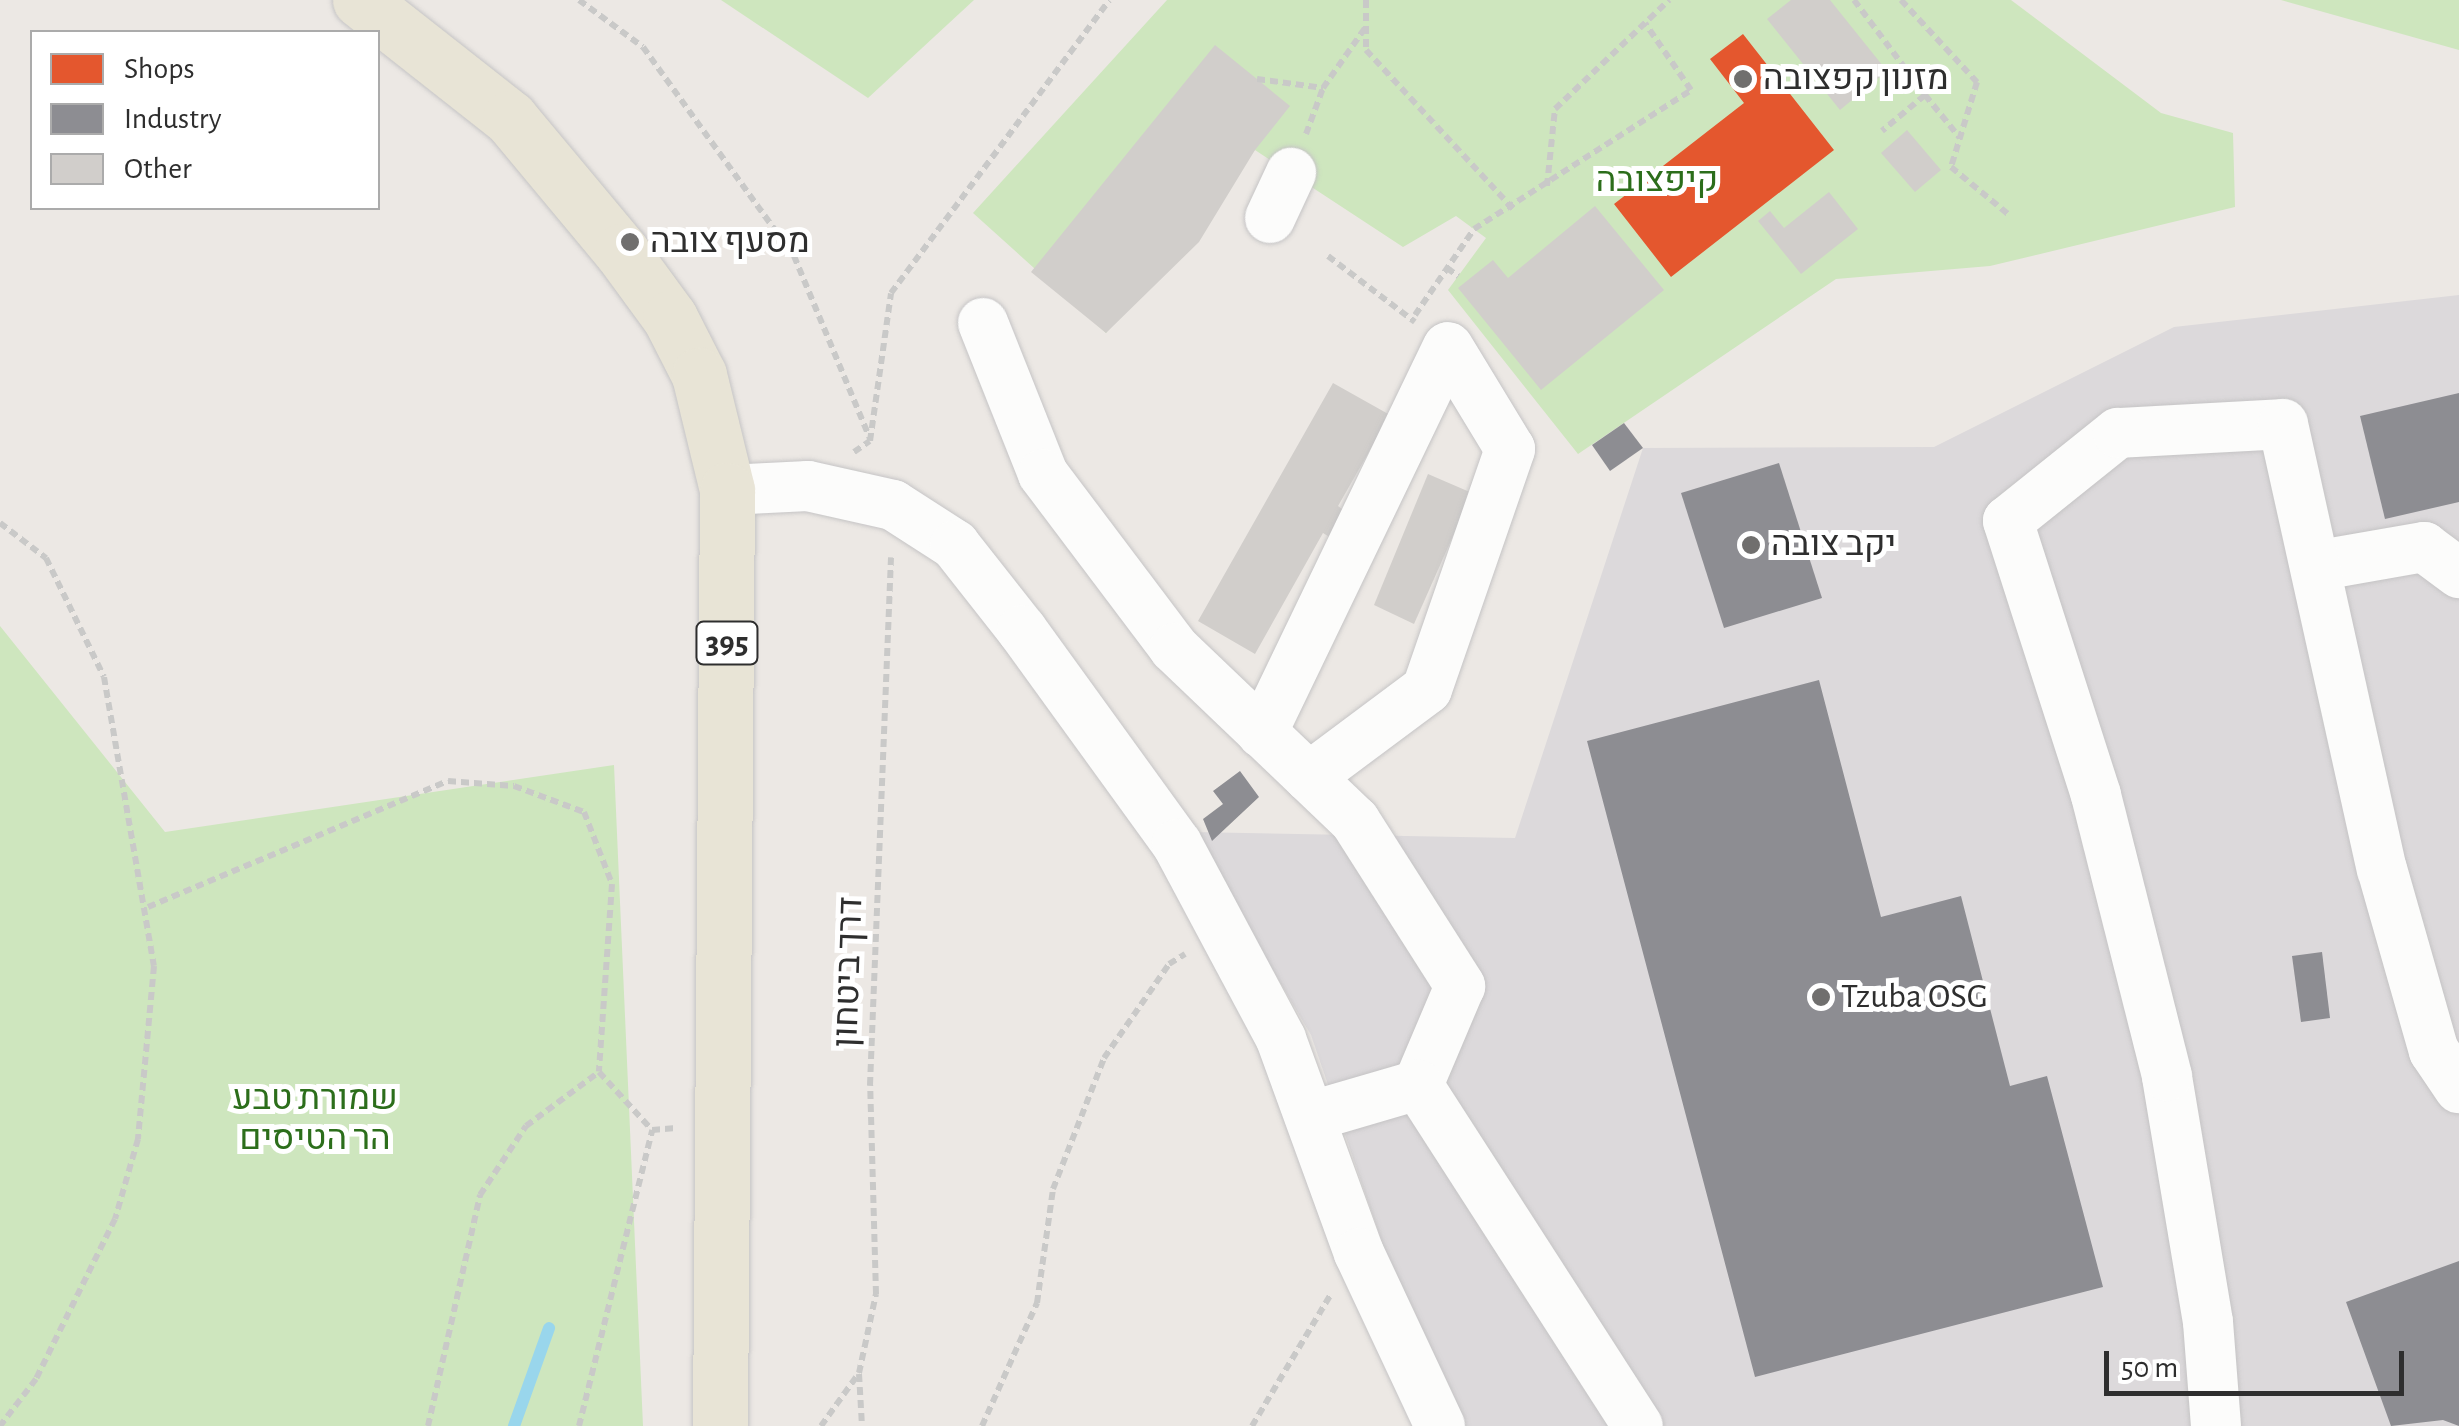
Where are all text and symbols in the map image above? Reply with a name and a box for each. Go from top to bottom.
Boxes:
legend [30,30,380,210]
text: Shops [124,54,195,84]
place label: מזנון קפצובה [1763,58,1949,100]
marker: מזנון קפצובה [1732,68,1754,90]
text: Industry [124,104,222,134]
text: Other [124,154,192,184]
park label: קיפצובה [1596,160,1718,202]
place label: מסעף צובה [650,221,810,263]
marker: מסעף צובה [619,231,641,253]
place label: יקב צובה [1771,524,1896,566]
marker: יקב צובה [1740,534,1762,556]
road number: 395 [694,616,760,670]
street label: דרך ביטחון [825,896,873,1048]
place label: Tzuba OSG [1841,976,1988,1018]
marker: Tzuba OSG [1810,986,1832,1008]
park label: שמורת טבע הר הטיסים [232,1078,398,1160]
scale bar [2109,1331,2409,1393]
text: 50 m [2121,1353,2178,1383]

